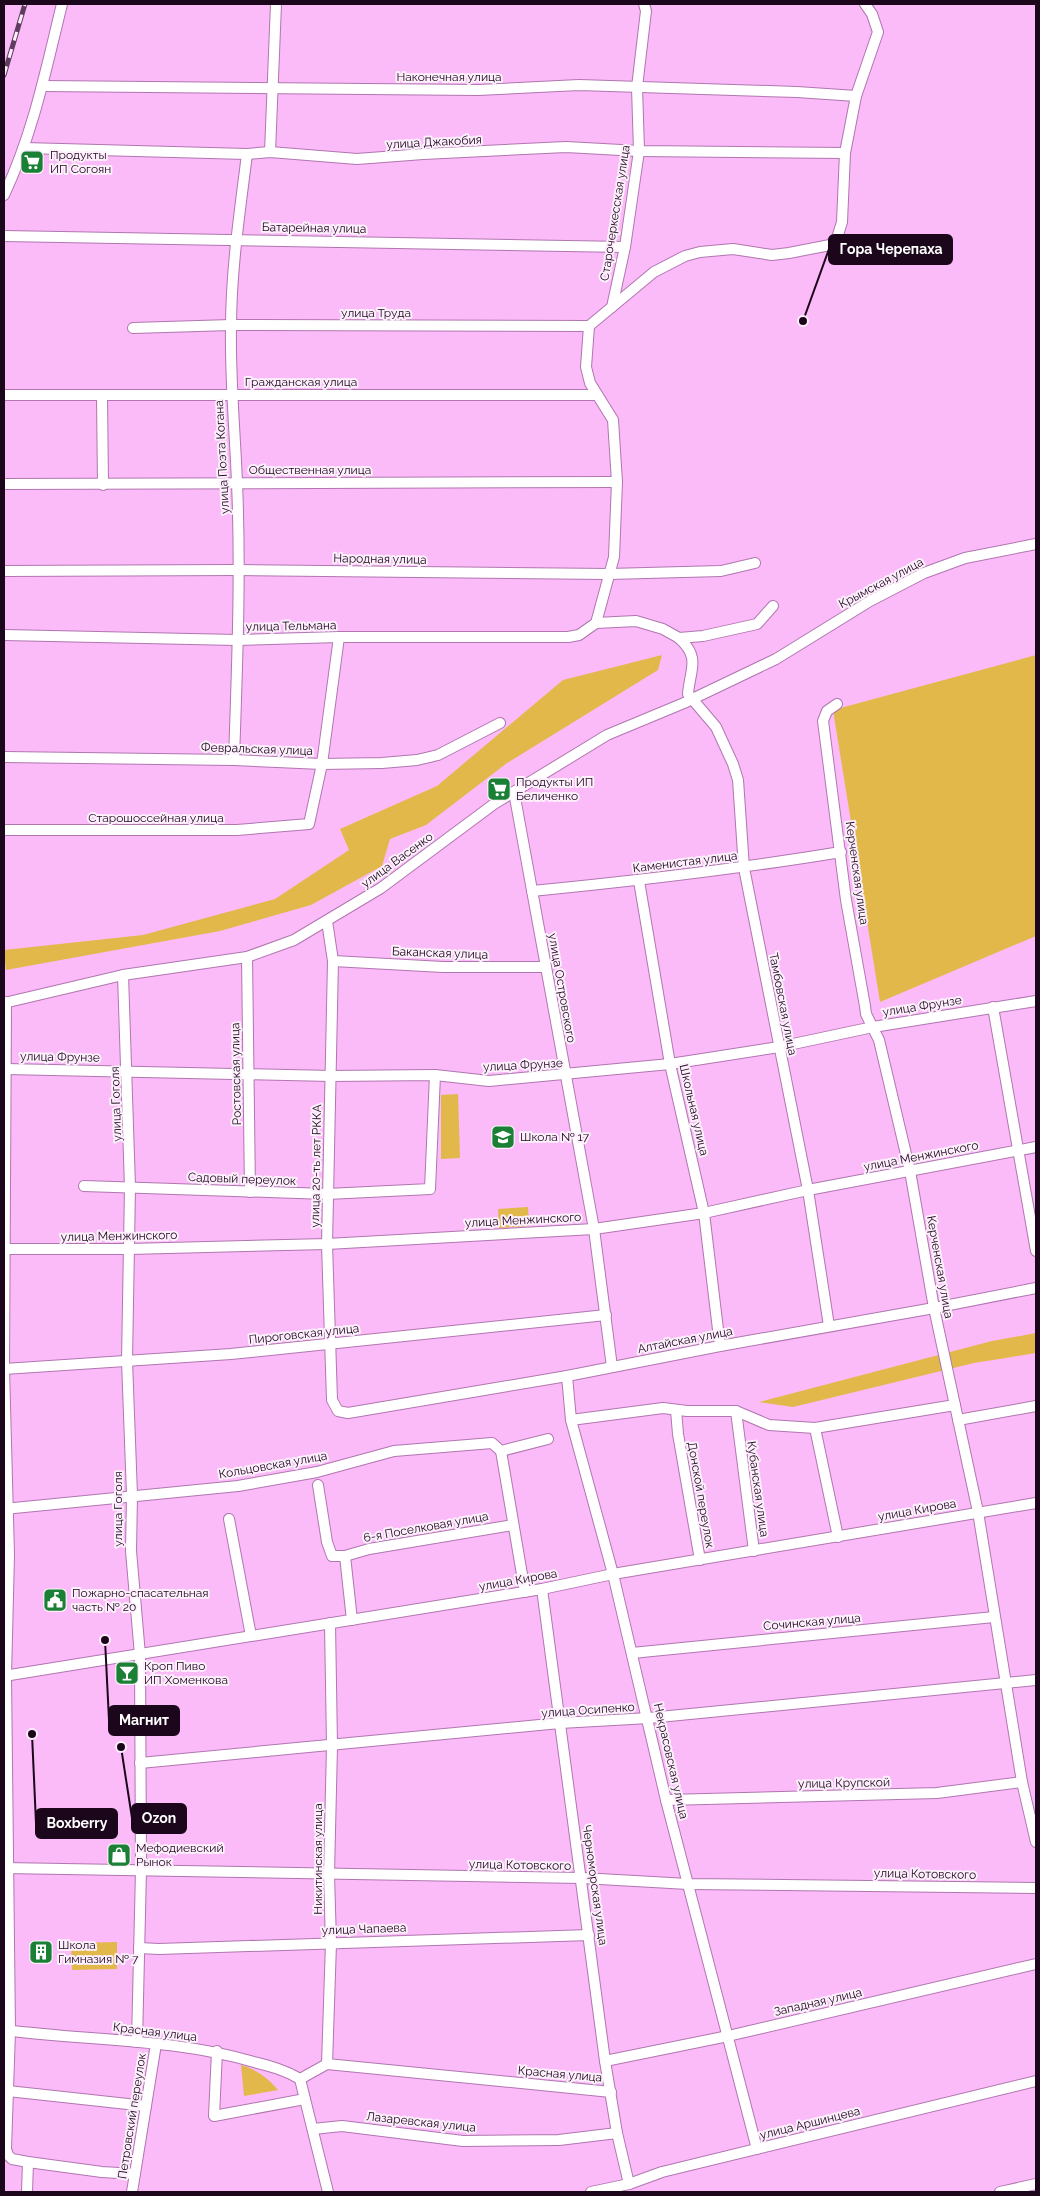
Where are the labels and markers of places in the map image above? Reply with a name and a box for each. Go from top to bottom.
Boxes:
place label: Продукты ИП Согоян [50,148,111,176]
supermarket icon: Продукты ИП Согоян [19,149,45,175]
callout: Гора Черепаха [829,235,952,264]
place label: Продукты ИП Беличенко [516,775,593,803]
supermarket icon: Продукты ИП Беличенко [486,776,512,802]
school or university icon: Школа № 17 [490,1124,516,1150]
place label: Школа № 17 [520,1130,590,1144]
place label: Пожарно-спасательная часть № 20 [72,1586,209,1614]
public building icon: Пожарно-спасательная часть № 20 [42,1587,68,1613]
place label: Кроп Пиво ИП Хоменкова [144,1659,228,1687]
bar icon: Кроп Пиво ИП Хоменкова [114,1660,140,1686]
callout: Магнит [109,1706,179,1735]
callout: Ozon [132,1804,186,1833]
callout: Boxberry [36,1809,117,1838]
place label: Мефодиевский Рынок [136,1841,224,1869]
shop icon: Мефодиевский Рынок [106,1842,132,1868]
place label: Школа Гимназия № 7 [58,1938,139,1966]
building icon: Школа Гимназия № 7 [28,1939,54,1965]

